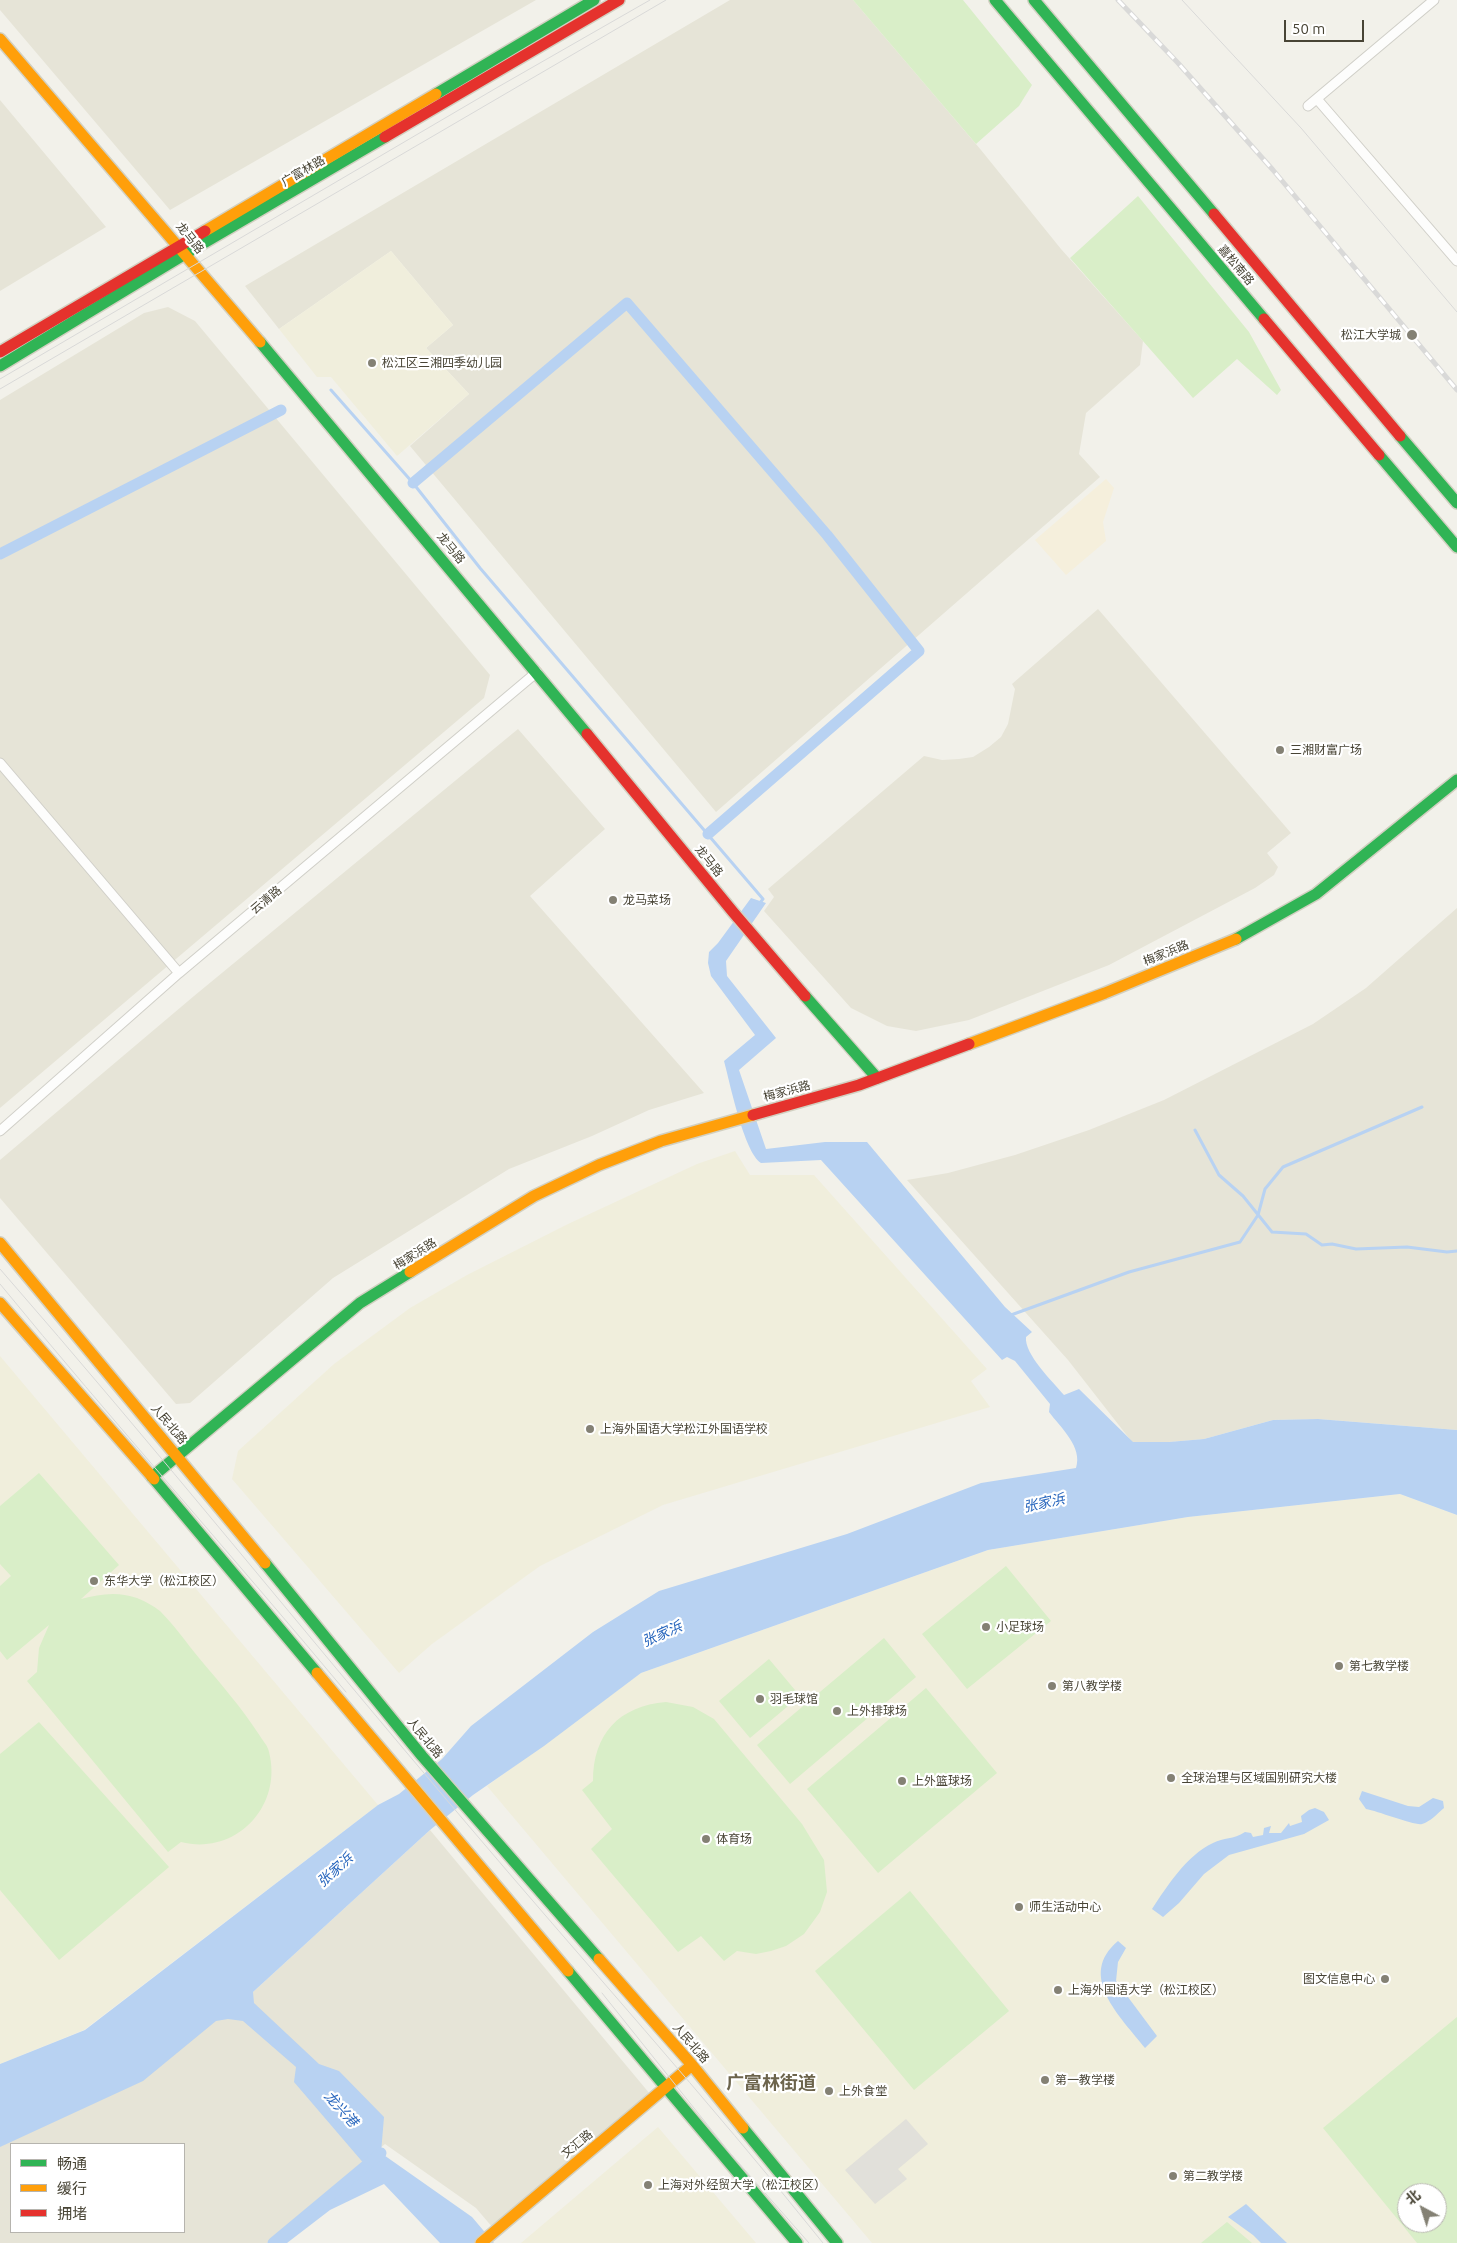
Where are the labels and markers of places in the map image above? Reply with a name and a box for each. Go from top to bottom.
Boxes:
place label: 松江大学城 [1341,328,1401,342]
marker: 松江大学城 [1405,328,1419,342]
place label: 松江区三湘四季幼儿园 [382,356,502,370]
marker: 松江区三湘四季幼儿园 [366,357,378,369]
place label: 三湘财富广场 [1290,743,1362,757]
marker: 三湘财富广场 [1274,744,1286,756]
place label: 龙马菜场 [623,893,671,907]
marker: 龙马菜场 [607,894,619,906]
place label: 上海外国语大学松江外国语学校 [600,1422,768,1436]
marker: 上海外国语大学松江外国语学校 [584,1423,596,1435]
place label: 东华大学（松江校区） [104,1574,224,1588]
marker: 东华大学（松江校区） [88,1575,100,1587]
place label: 小足球场 [996,1620,1044,1634]
marker: 小足球场 [980,1621,992,1633]
place label: 第七教学楼 [1349,1659,1409,1673]
marker: 第七教学楼 [1333,1660,1345,1672]
place label: 第八教学楼 [1062,1679,1122,1693]
marker: 第八教学楼 [1046,1680,1058,1692]
place label: 羽毛球馆 [770,1692,818,1706]
marker: 羽毛球馆 [754,1693,766,1705]
place label: 上外排球场 [847,1704,907,1718]
marker: 上外排球场 [831,1705,843,1717]
place label: 全球治理与区域国别研究大楼 [1181,1771,1337,1785]
marker: 全球治理与区域国别研究大楼 [1165,1772,1177,1784]
place label: 上外篮球场 [912,1774,972,1788]
marker: 上外篮球场 [896,1775,908,1787]
place label: 体育场 [716,1832,752,1846]
marker: 体育场 [700,1833,712,1845]
place label: 师生活动中心 [1029,1900,1101,1914]
marker: 师生活动中心 [1013,1901,1025,1913]
place label: 图文信息中心 [1303,1972,1375,1986]
marker: 图文信息中心 [1379,1973,1391,1985]
place label: 上海外国语大学（松江校区） [1068,1983,1224,1997]
marker: 上海外国语大学（松江校区） [1052,1984,1064,1996]
place label: 第一教学楼 [1055,2073,1115,2087]
marker: 第一教学楼 [1039,2074,1051,2086]
place label: 上外食堂 [839,2084,887,2098]
marker: 上外食堂 [823,2085,835,2097]
place label: 第二教学楼 [1183,2169,1243,2183]
marker: 第二教学楼 [1167,2170,1179,2182]
place label: 上海对外经贸大学（松江校区） [658,2178,826,2192]
marker: 上海对外经贸大学（松江校区） [642,2179,654,2191]

